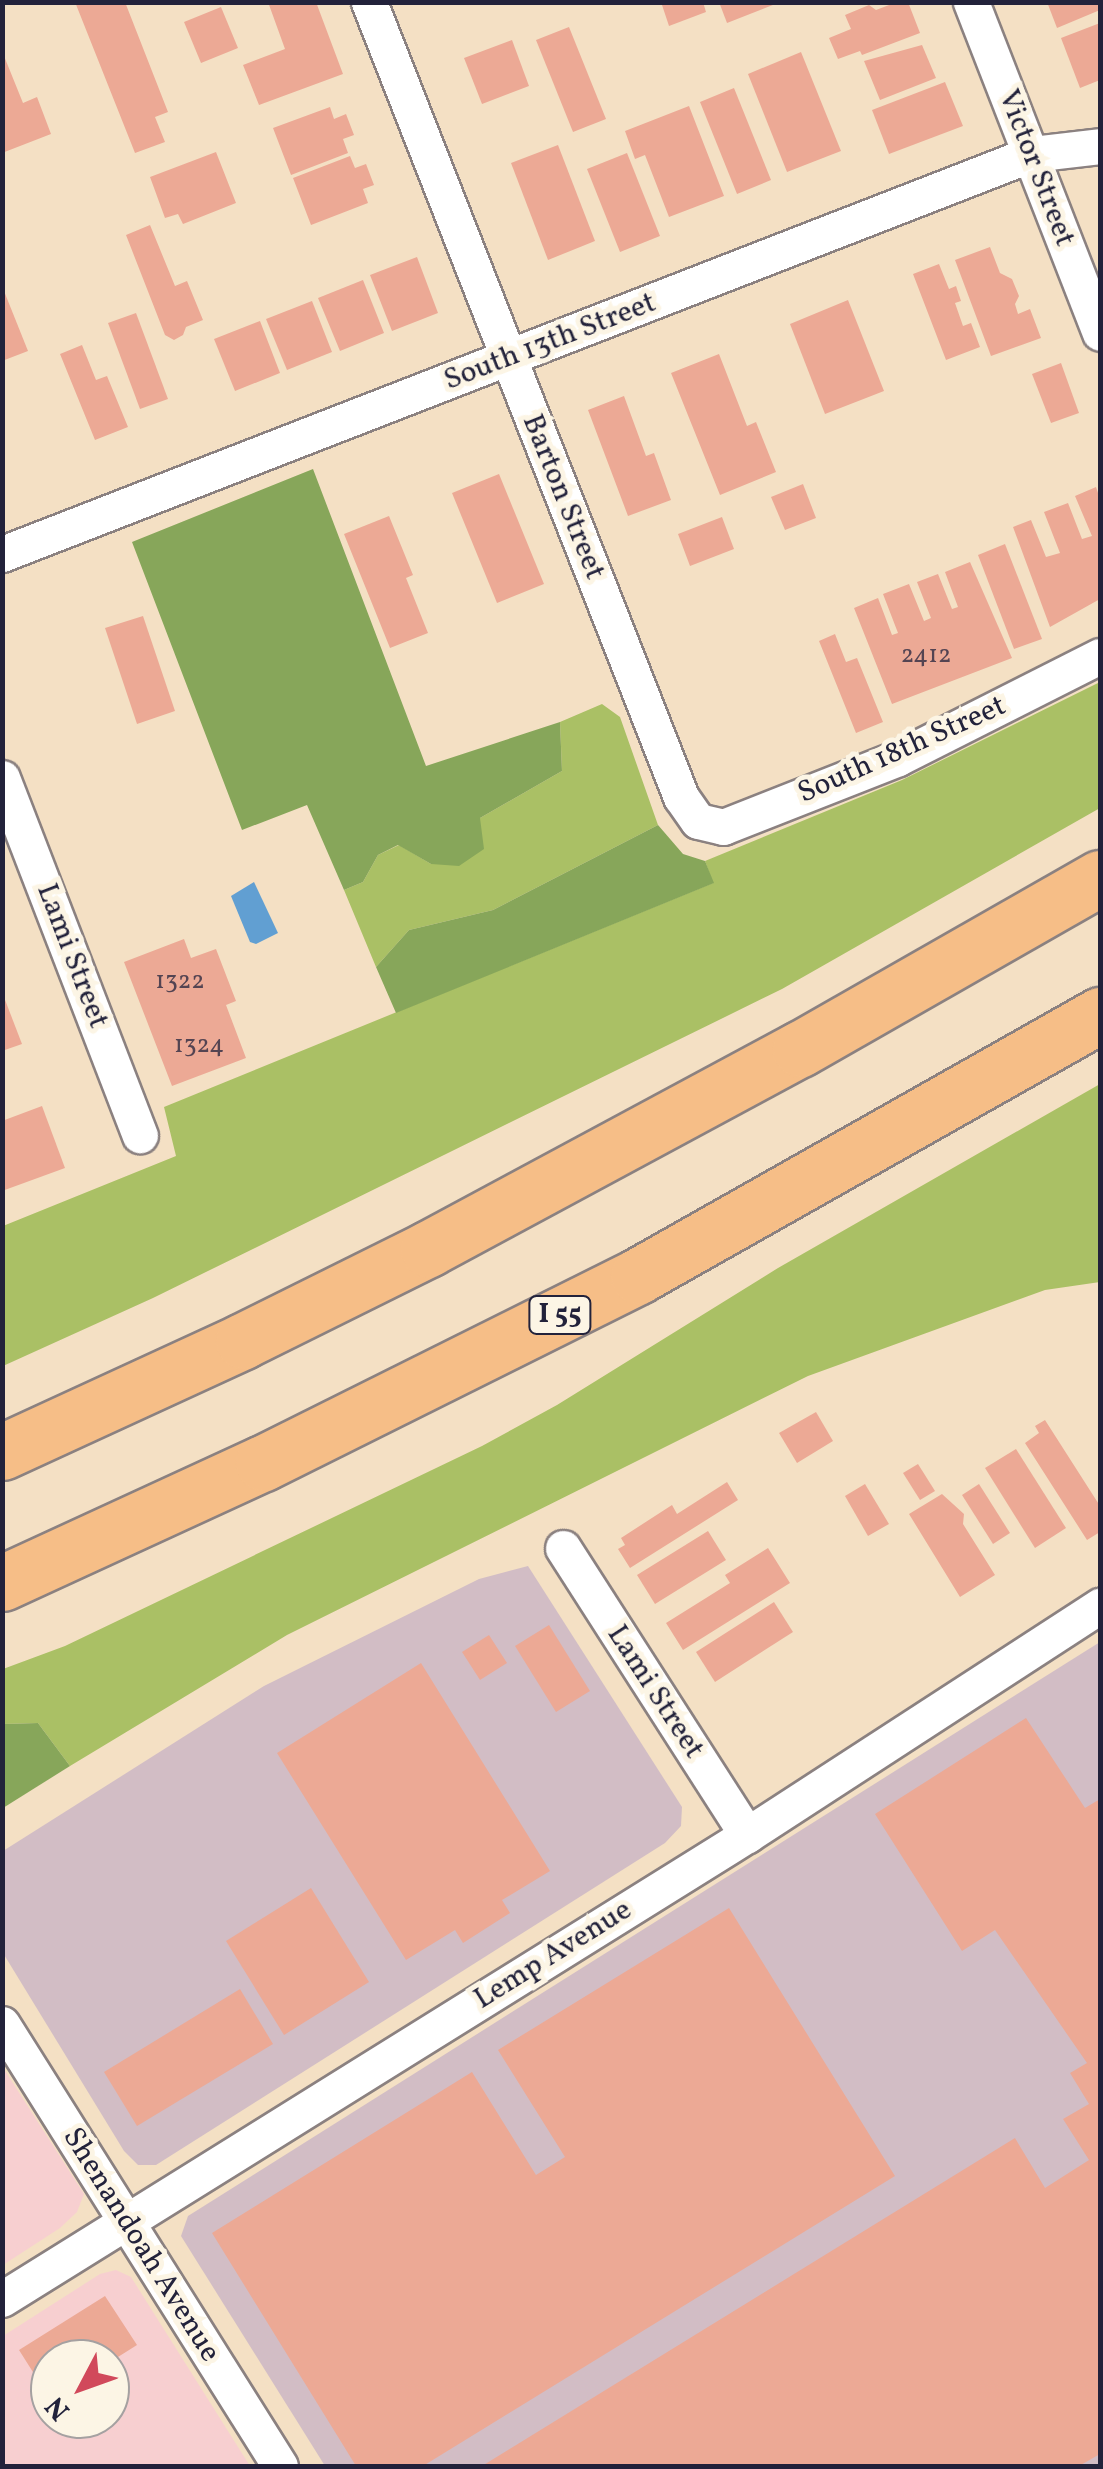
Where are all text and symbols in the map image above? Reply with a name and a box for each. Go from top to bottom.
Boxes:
street label: Victor Street [990,85,1082,251]
street label: South 13th Street [439,285,661,399]
street label: Barton Street [514,409,612,585]
house number: 2412 [901,641,951,671]
street label: South 18th Street [792,688,1012,812]
street label: Lami Street [28,879,116,1033]
house number: 1322 [155,967,205,997]
house number: 1324 [174,1031,224,1061]
road number: I 55 [528,1292,592,1338]
street label: Lami Street [599,1618,711,1766]
street label: Lemp Avenue [468,1892,638,2018]
street label: Shenandoah Avenue [54,2121,228,2369]
north arrow [30,2339,130,2439]
text: N [37,2387,80,2428]

